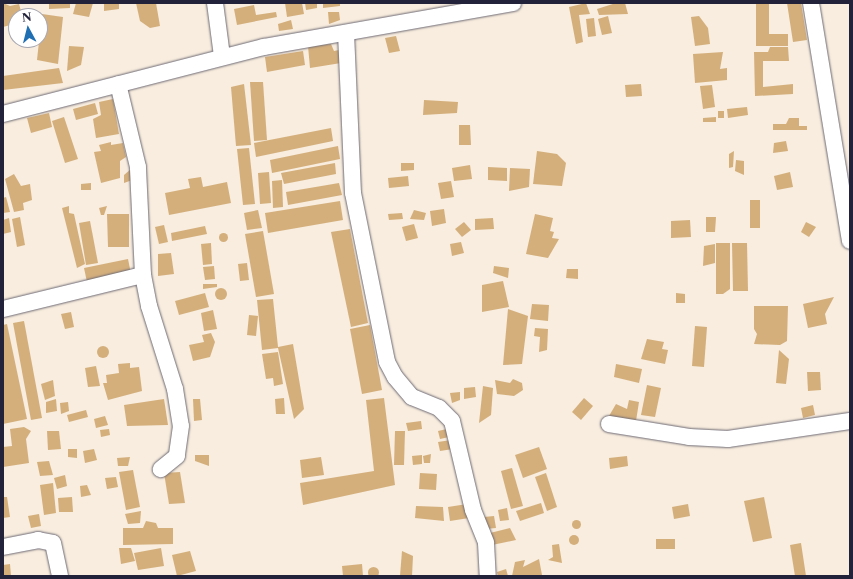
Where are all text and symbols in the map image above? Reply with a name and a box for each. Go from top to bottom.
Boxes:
north arrow [8,8,48,48]
text: N [21,10,32,25]

